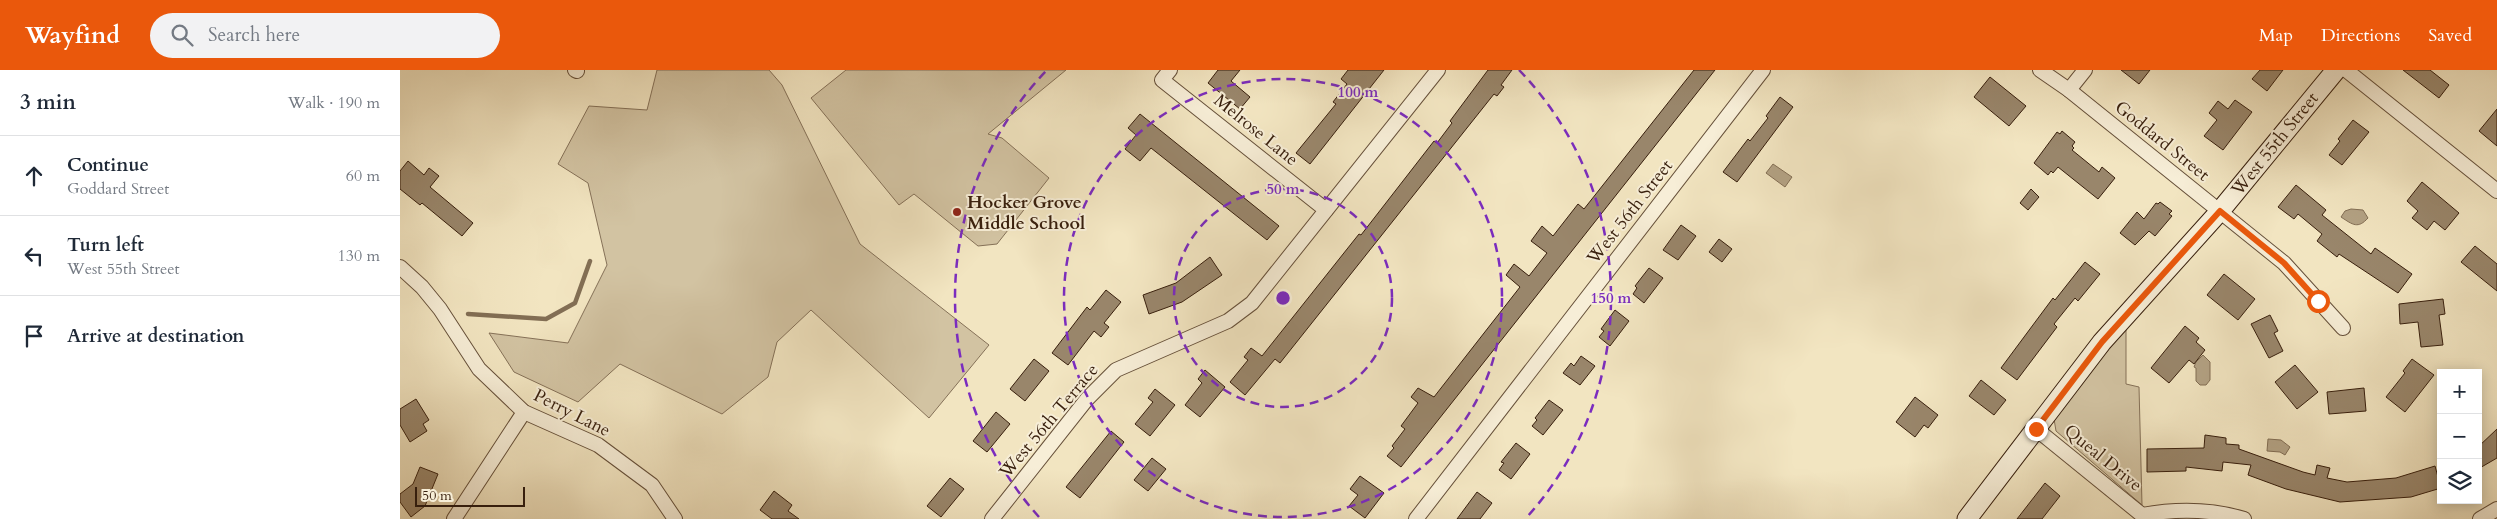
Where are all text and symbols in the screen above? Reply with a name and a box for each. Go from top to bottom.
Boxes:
search box [150,13,500,58]
text: Wayfind [25,19,120,52]
icon: search [168,21,196,49]
text: Search here [208,22,300,48]
text: Map [2259,23,2293,48]
text: Directions [2321,23,2400,48]
text: Saved [2428,23,2472,48]
text: 100 m [1338,82,1379,102]
street label: West 55th Street [2225,87,2325,202]
text: 3 min [20,88,76,117]
street label: Melrose Lane [1208,88,1304,172]
text: Walk · 190 m [288,92,380,114]
street label: Goddard Street [2109,95,2215,187]
text: Continue [67,152,149,178]
street label: West 56th Street [1581,154,1679,270]
icon: ahead [20,162,48,190]
text: 60 m [346,165,380,187]
text: Goddard Street [67,178,169,200]
text: 50 m [1266,179,1300,199]
place label: Hocker Grove Middle School [967,190,1085,236]
marker: Hocker Grove Middle School [951,206,963,218]
text: Turn left [67,232,144,258]
icon: left [20,242,48,270]
text: 130 m [338,245,380,267]
text: West 55th Street [67,258,180,280]
text: 150 m [1591,288,1632,308]
centre of rings [1274,289,1292,307]
route start [2307,290,2330,313]
icon: arrive [20,322,48,350]
text: Arrive at destination [67,323,244,349]
street label: West 56th Terrace [993,359,1104,484]
map controls [2437,369,2482,504]
button: + [2437,369,2482,414]
street label: Perry Lane [529,383,615,443]
button: − [2437,414,2482,459]
route end [2025,418,2048,441]
street label: Queal Drive [2058,419,2148,497]
button: layers [2437,459,2482,504]
scale bar [415,484,525,507]
text: 50 m [422,486,452,505]

